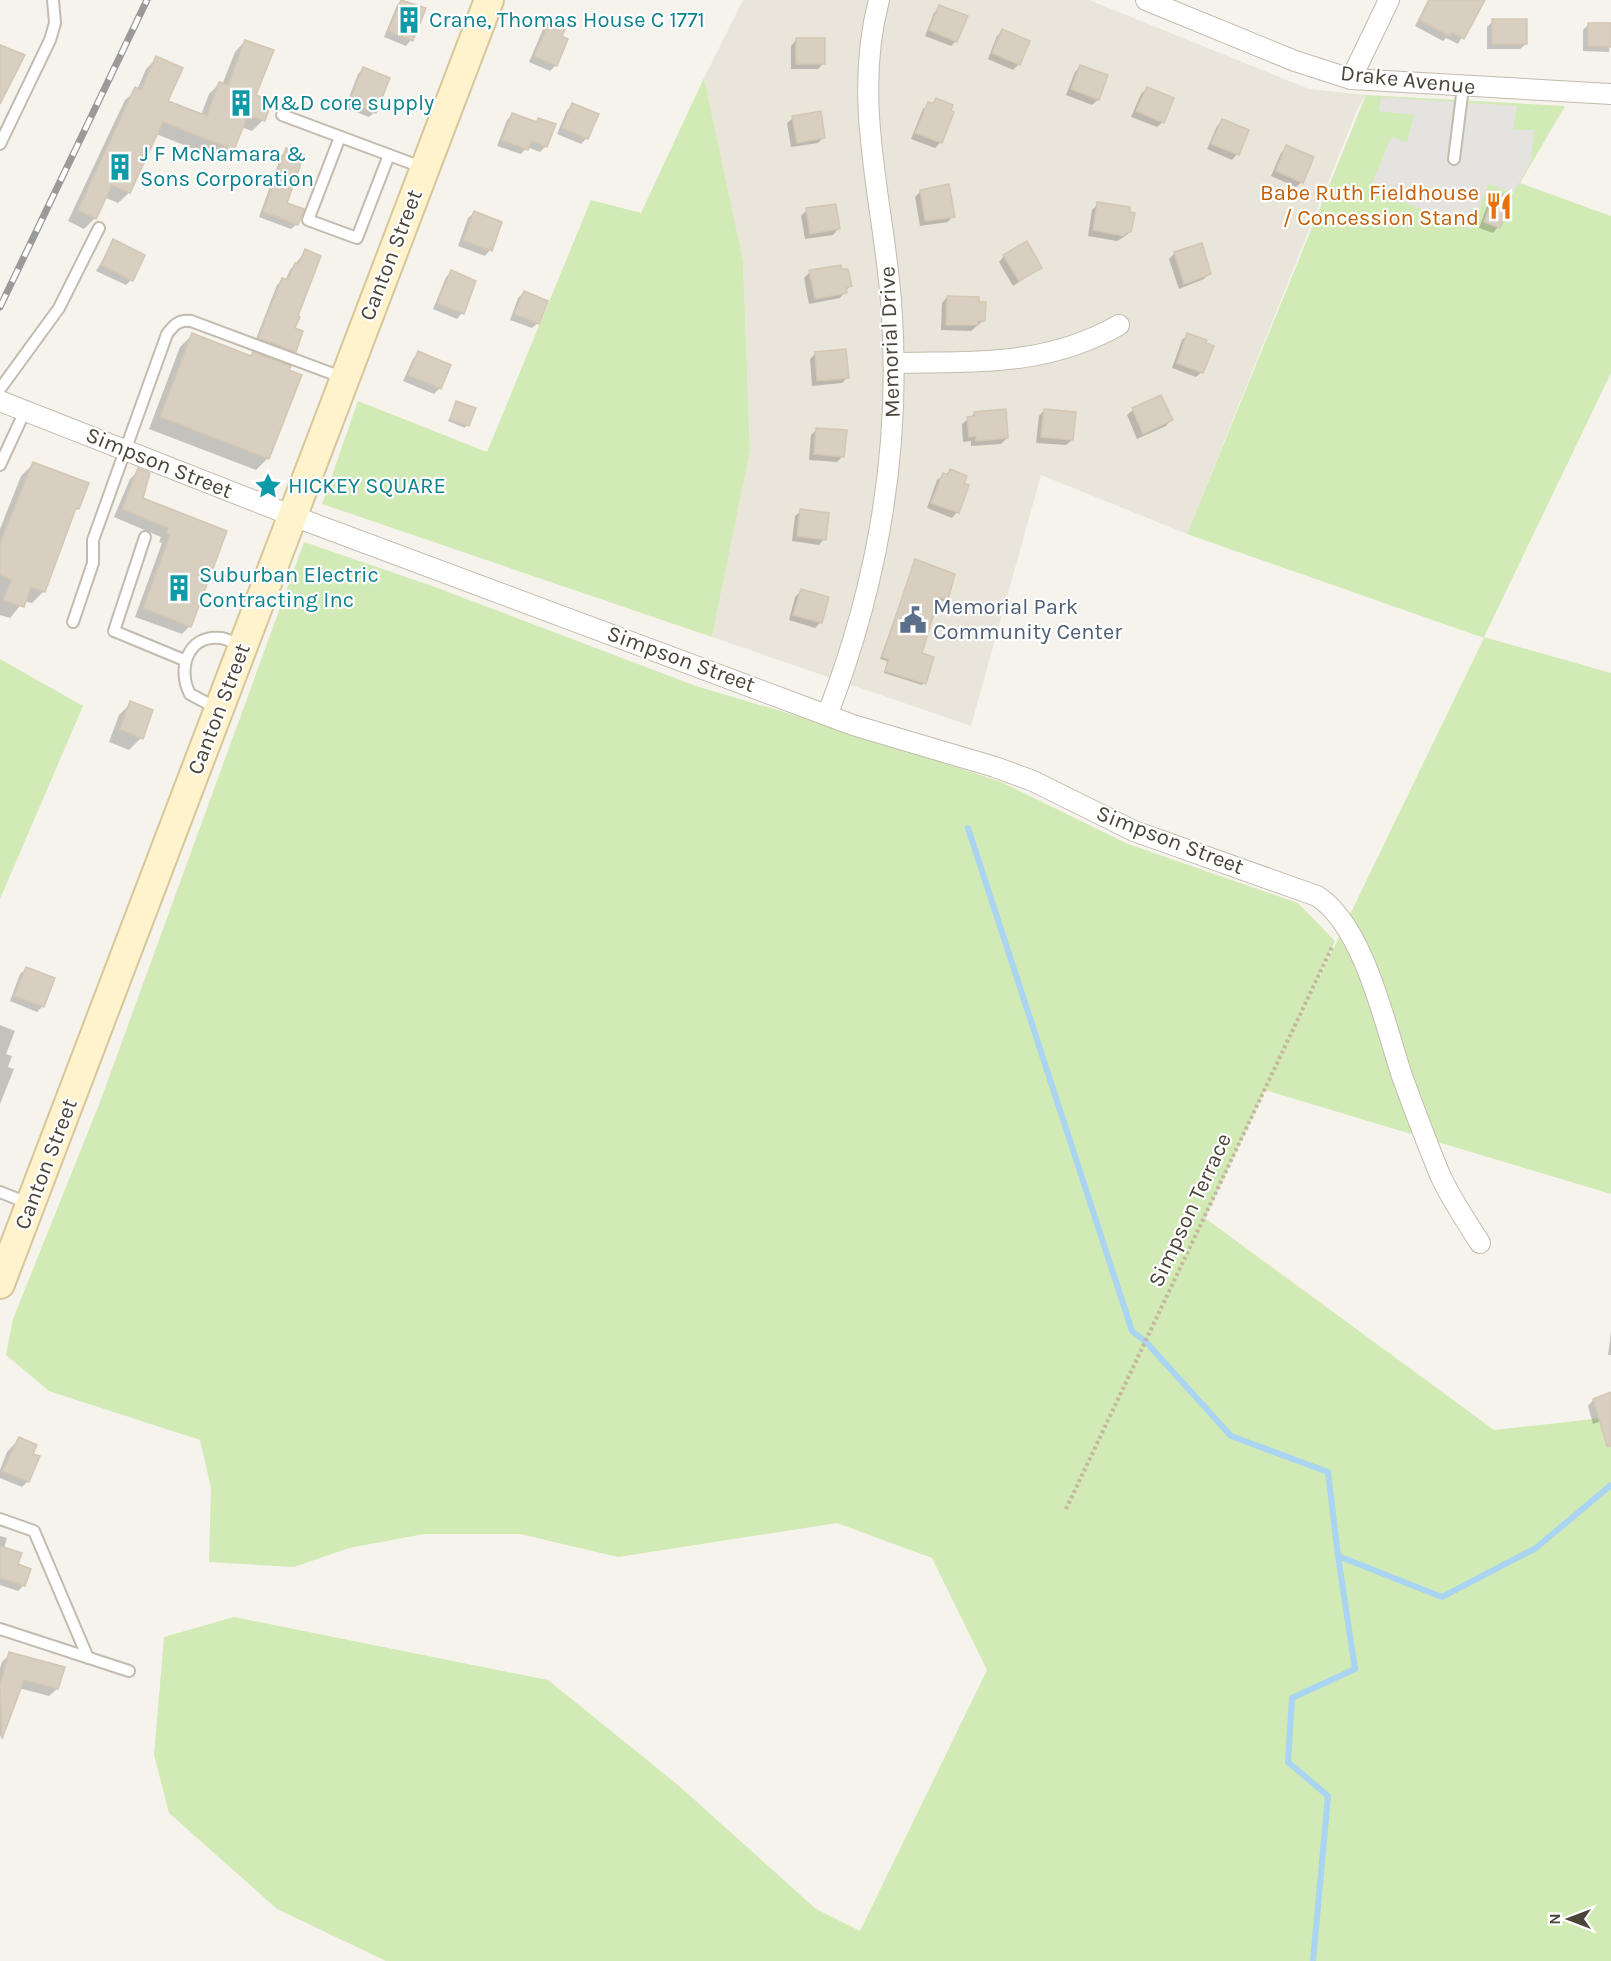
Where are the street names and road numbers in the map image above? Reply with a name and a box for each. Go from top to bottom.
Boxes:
street label: Drake Avenue [1339,60,1477,100]
street label: Canton Street [354,186,428,324]
street label: Memorial Drive [874,266,906,418]
street label: Simpson Street [82,422,236,504]
street label: Simpson Street [603,620,759,698]
street label: Canton Street [182,640,256,778]
street label: Simpson Street [1093,800,1247,880]
street label: Canton Street [9,1095,83,1233]
street label: Simpson Terrace [1143,1129,1237,1291]

